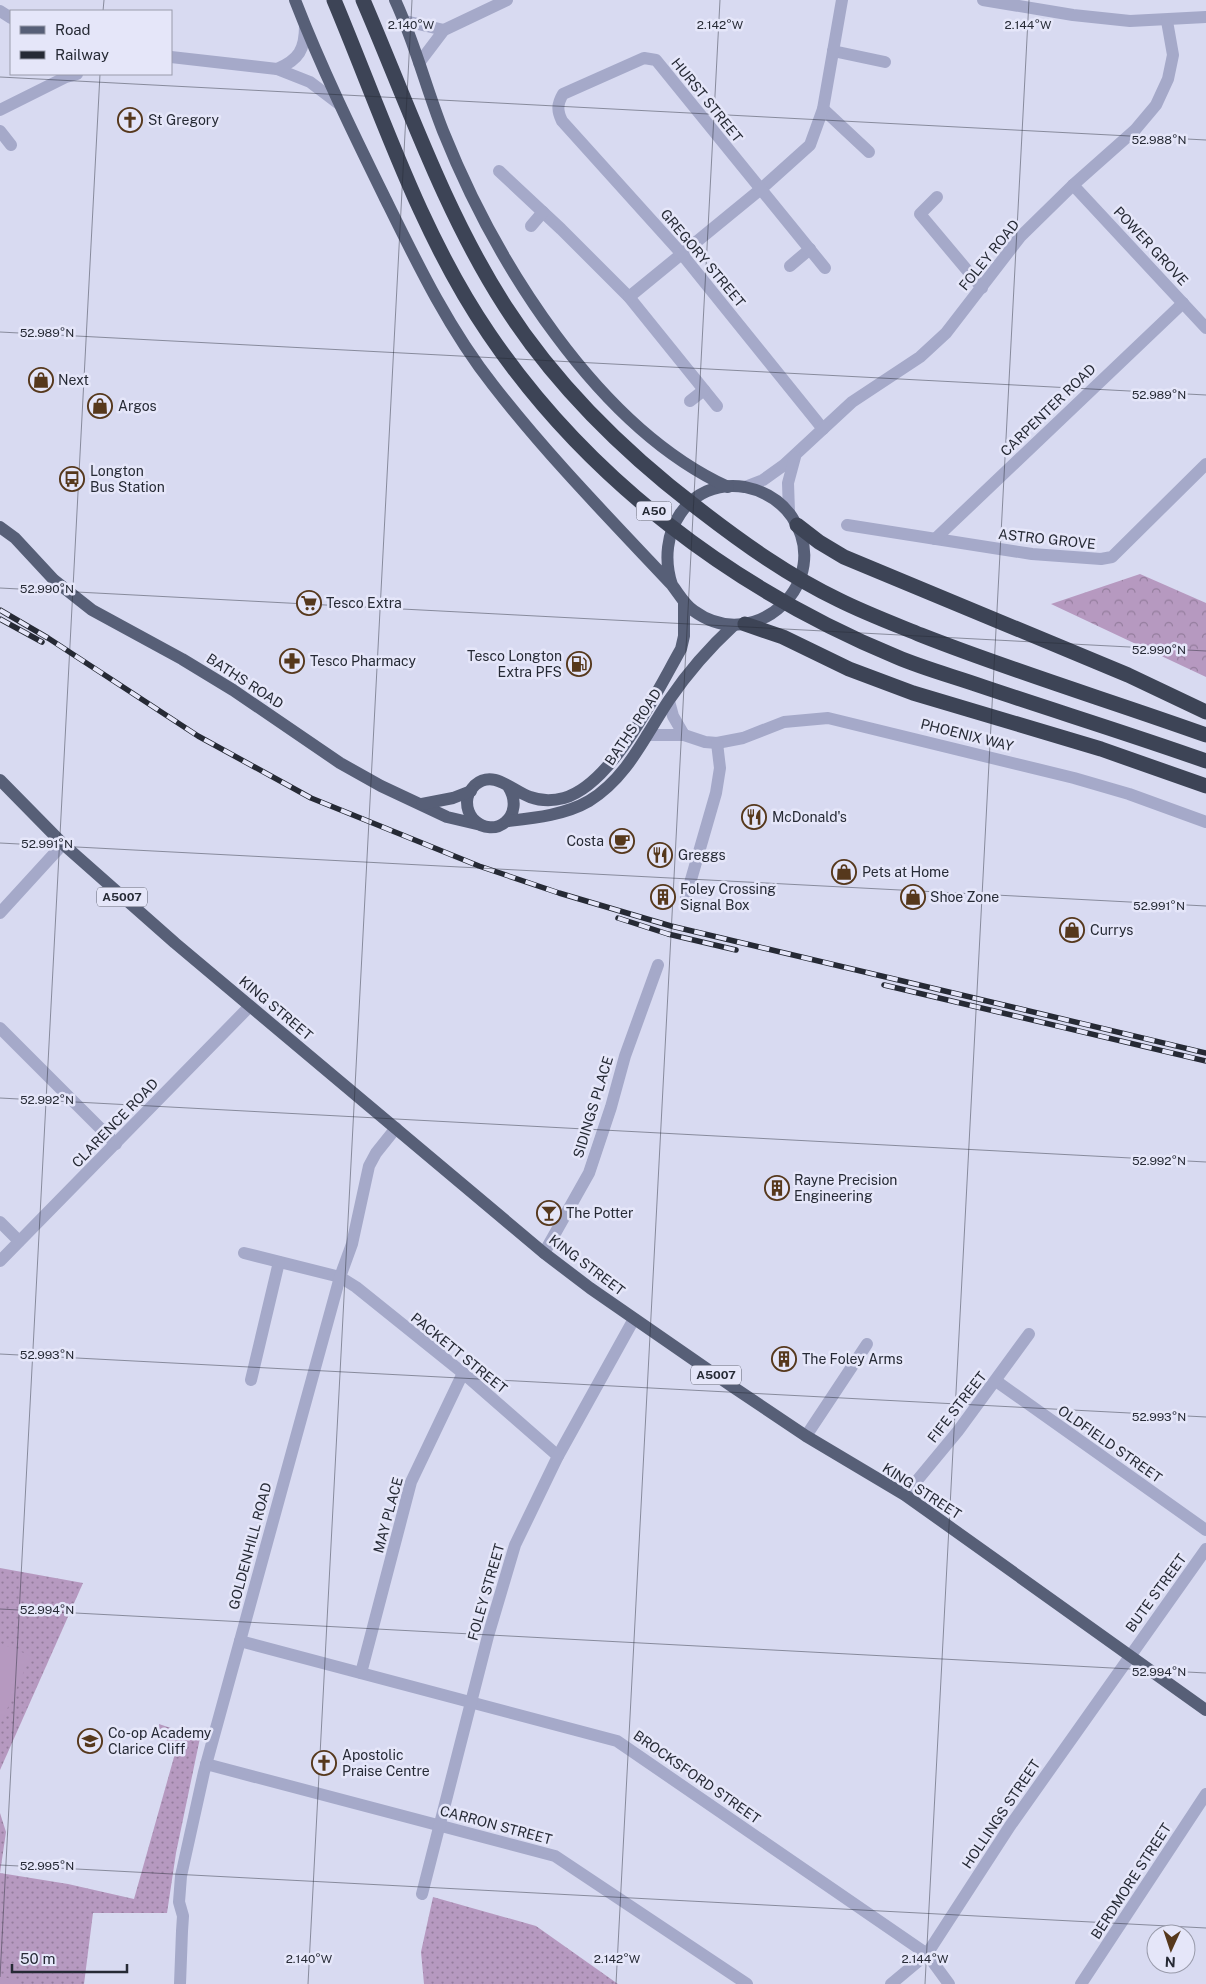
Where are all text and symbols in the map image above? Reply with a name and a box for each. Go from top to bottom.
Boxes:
legend [10,10,172,75]
text: 2.140°W [388,18,435,32]
text: 2.142°W [697,18,744,32]
text: 2.144°W [1005,18,1052,32]
text: Road [55,21,91,38]
text: Railway [55,46,109,63]
street label: HURST STREET [668,55,746,145]
church icon: St Gregory [117,107,143,133]
place label: St Gregory [148,112,220,128]
text: 52.988°N [1131,133,1187,147]
street label: POWER GROVE [1110,203,1192,289]
street label: GREGORY STREET [657,206,749,310]
street label: FOLEY ROAD [956,216,1022,294]
text: 52.989°N [20,326,74,340]
street label: CARPENTER ROAD [997,361,1099,459]
shop icon: Next [28,367,54,393]
place label: Next [58,372,89,388]
text: 52.989°N [1132,388,1186,402]
shop icon: Argos [87,393,113,419]
place label: Argos [118,398,157,414]
place label: Longton Bus Station [90,463,165,495]
bus stop icon: Longton Bus Station [59,466,85,492]
road number: A50 [636,502,672,520]
street label: ASTRO GROVE [997,526,1097,552]
text: 52.990°N [20,582,74,596]
supermarket icon: Tesco Extra [296,590,322,616]
place label: Tesco Extra [326,595,402,611]
text: 52.990°N [1132,643,1186,657]
pharmacy icon: Tesco Pharmacy [279,648,305,674]
place label: Tesco Longton Extra PFS [467,648,562,680]
street label: BATHS ROAD [203,650,287,712]
fuel station icon: Tesco Longton Extra PFS [566,651,592,677]
place label: Tesco Pharmacy [310,653,417,669]
street label: BATHS ROAD [602,686,664,768]
street label: PHOENIX WAY [919,716,1016,754]
restaurant icon: McDonald's [741,804,767,830]
place label: McDonald's [772,809,847,825]
cafe icon: Costa [609,828,635,854]
place label: Costa [566,833,604,849]
text: 52.991°N [21,837,73,851]
restaurant icon: Greggs [647,842,673,868]
place label: Greggs [678,847,726,863]
shop icon: Pets at Home [831,859,857,885]
place label: Pets at Home [862,864,949,880]
place label: Foley Crossing Signal Box [680,881,776,913]
building icon: Foley Crossing Signal Box [650,884,676,910]
shop icon: Shoe Zone [900,884,926,910]
road number: A5007 [97,888,147,906]
place label: Shoe Zone [930,889,999,905]
text: 52.991°N [1133,899,1185,913]
shop icon: Currys [1059,917,1085,943]
place label: Currys [1090,922,1133,938]
street label: KING STREET [236,973,316,1043]
street label: SIDINGS PLACE [570,1054,616,1160]
street label: CLARENCE ROAD [69,1075,161,1171]
text: 52.992°N [20,1093,74,1107]
text: 52.992°N [1132,1154,1186,1168]
place label: Rayne Precision Engineering [794,1172,897,1204]
building icon: Rayne Precision Engineering [764,1175,790,1201]
bar icon: The Potter [536,1200,562,1226]
place label: The Potter [566,1205,633,1221]
street label: KING STREET [546,1231,628,1299]
street label: PACKETT STREET [408,1309,510,1397]
building icon: The Foley Arms [771,1346,797,1372]
text: 52.993°N [20,1348,74,1362]
place label: The Foley Arms [802,1351,903,1367]
road number: A5007 [691,1366,741,1384]
street label: FIFE STREET [924,1368,990,1446]
street label: OLDFIELD STREET [1055,1402,1165,1486]
text: 52.993°N [1132,1410,1186,1424]
street label: KING STREET [880,1460,964,1522]
street label: MAY PLACE [370,1475,406,1555]
street label: GOLDENHILL ROAD [225,1481,275,1611]
street label: FOLEY STREET [464,1542,508,1642]
street label: BUTE STREET [1122,1551,1190,1635]
text: 52.994°N [20,1603,74,1617]
text: 52.994°N [1132,1665,1186,1679]
place label: Co-op Academy Clarice Cliff [108,1725,212,1757]
street label: BROCKSFORD STREET [630,1727,764,1827]
school or university icon: Co-op Academy Clarice Cliff [77,1728,103,1754]
place label: Apostolic Praise Centre [342,1747,430,1779]
church icon: Apostolic Praise Centre [311,1750,337,1776]
street label: HOLLINGS STREET [959,1757,1043,1871]
street label: CARRON STREET [438,1802,554,1848]
street label: BERDMORE STREET [1088,1820,1174,1942]
text: 52.995°N [20,1859,74,1873]
north arrow [1146,1924,1196,1974]
scale bar [12,1942,128,1974]
text: 50 m [20,1950,55,1967]
text: 2.140°W [286,1952,333,1966]
text: 2.142°W [594,1952,641,1966]
text: 2.144°W [902,1952,949,1966]
text: N [1164,1954,1176,1970]

